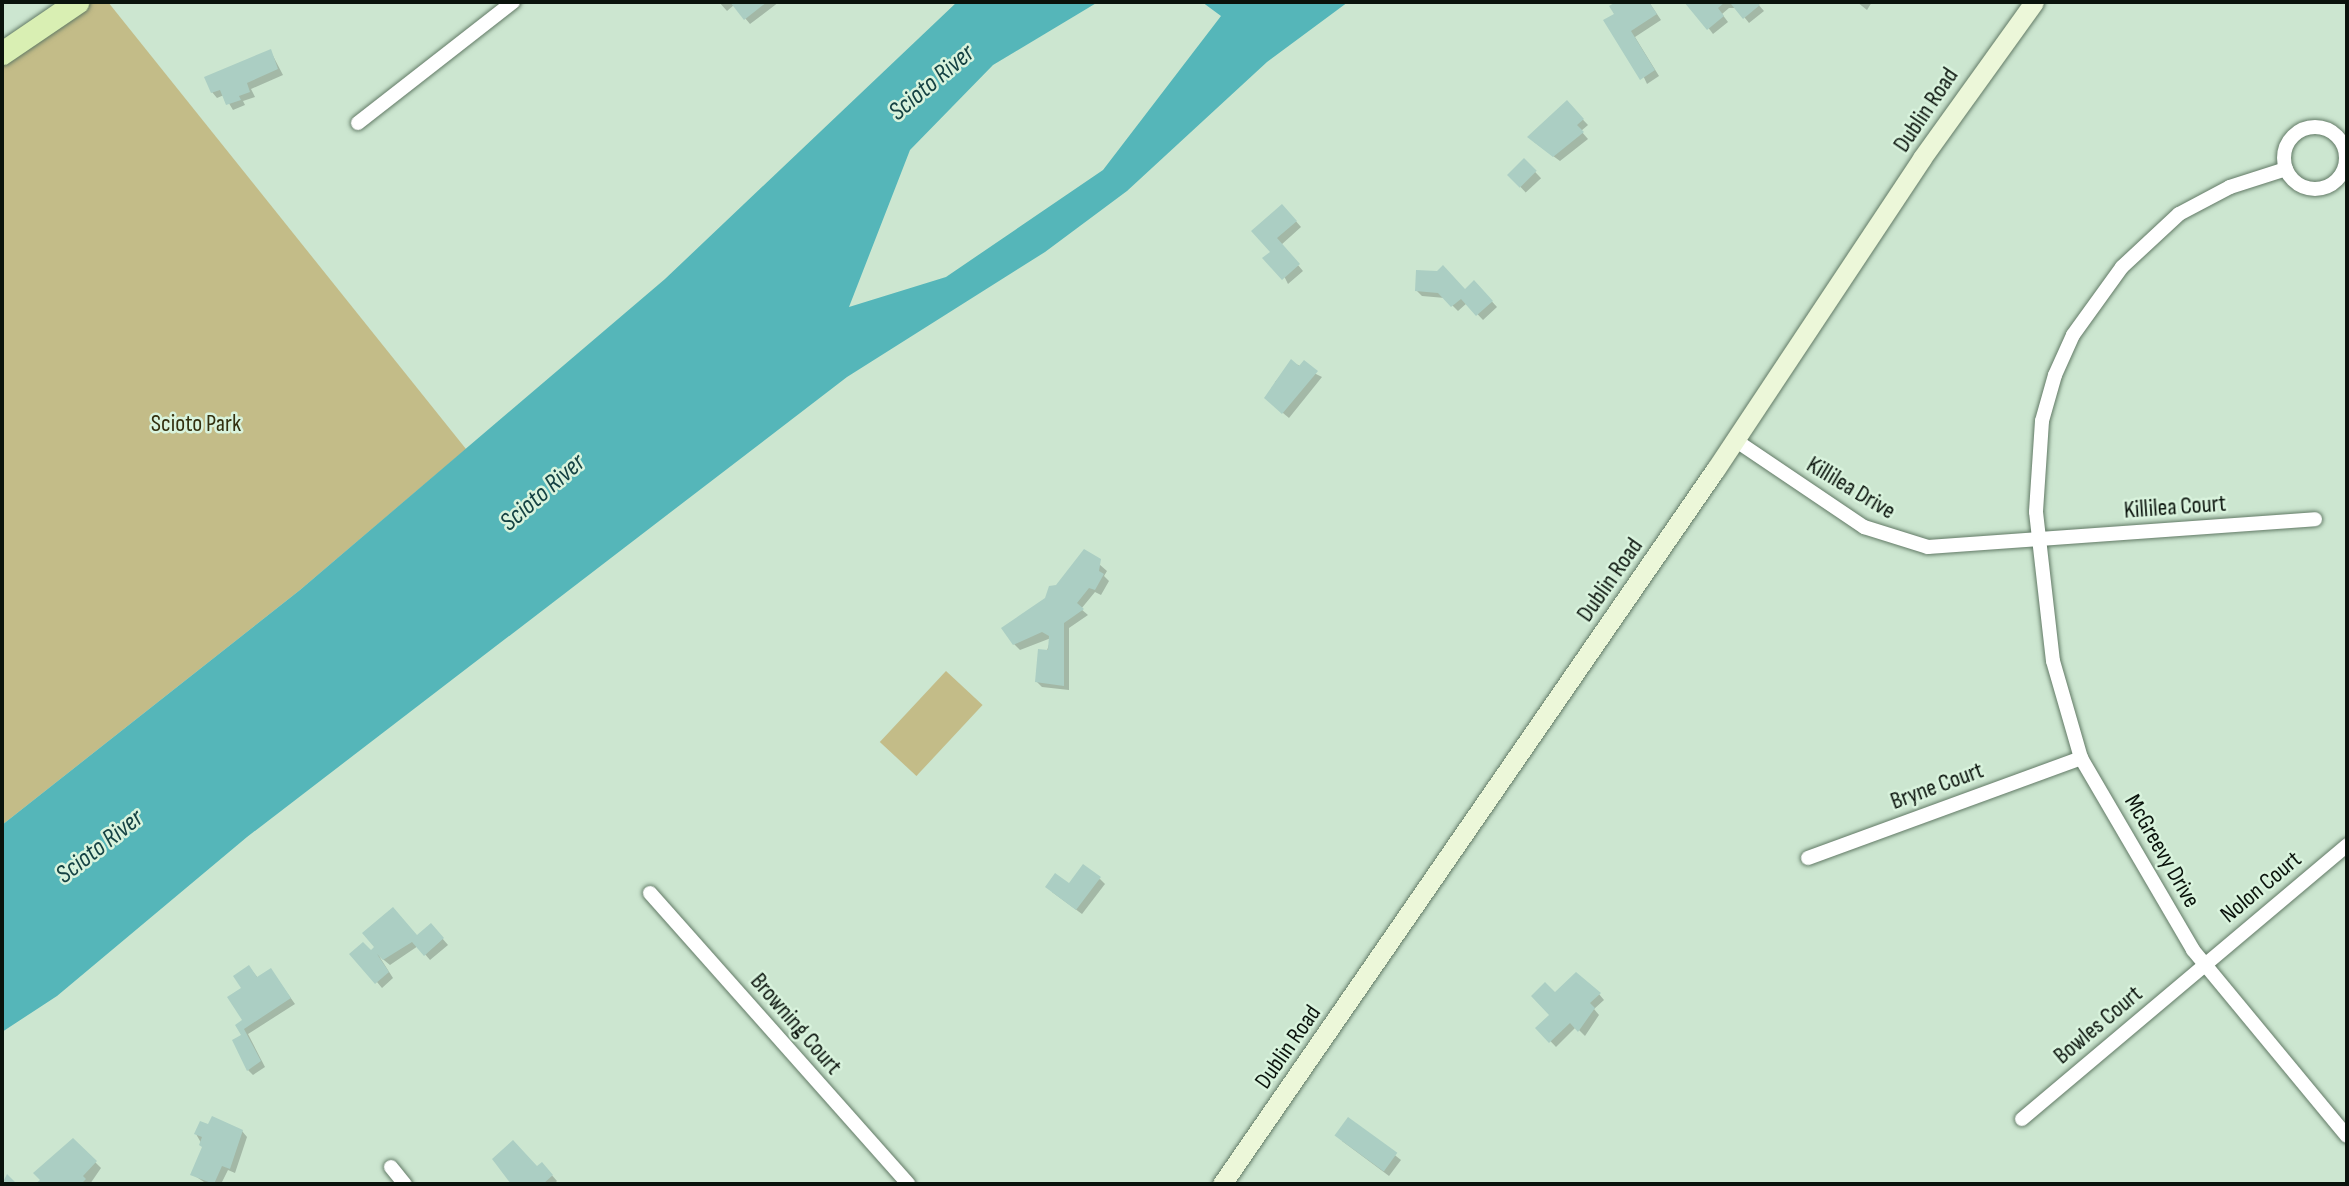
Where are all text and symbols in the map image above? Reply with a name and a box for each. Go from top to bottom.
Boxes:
water label: Scioto River [883,38,981,128]
street label: Dublin Road [1887,62,1965,158]
park label: Scioto Park [151,410,241,438]
water label: Scioto River [494,448,592,538]
street label: Killilea Drive [1801,450,1901,526]
street label: Killilea Court [2123,489,2227,525]
street label: Dublin Road [1571,533,1649,627]
street label: Bryne Court [1887,756,1987,816]
street label: McGreevy Drive [2118,789,2206,913]
water label: Scioto River [50,803,150,891]
street label: Nolon Court [2215,845,2307,929]
street label: Browning Court [744,967,848,1081]
street label: Bowles Court [2048,980,2148,1070]
street label: Dublin Road [1249,1000,1327,1094]

